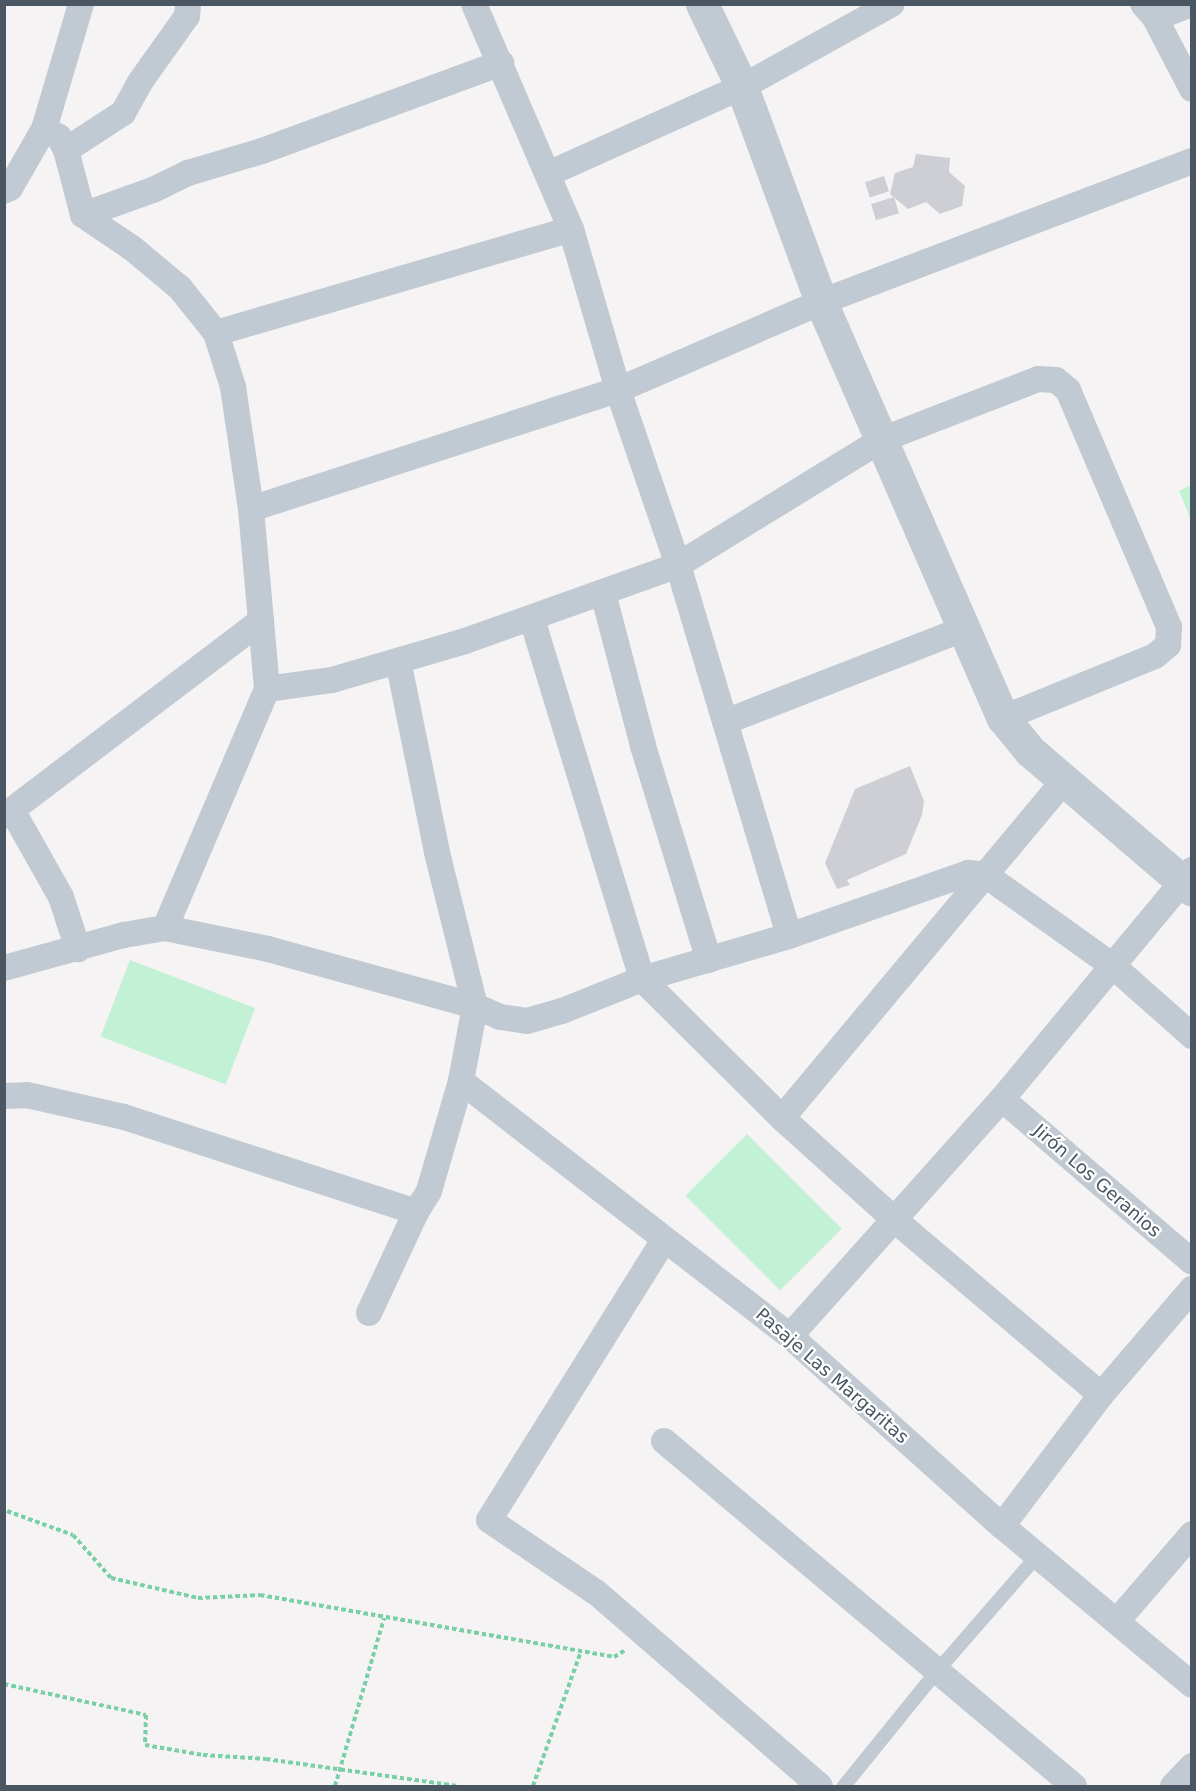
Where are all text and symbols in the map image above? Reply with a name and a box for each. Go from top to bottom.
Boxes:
street label: Jirón Los Geranios [1029,1120,1165,1242]
street label: Pasaje Las Margaritas [751,1304,913,1448]

